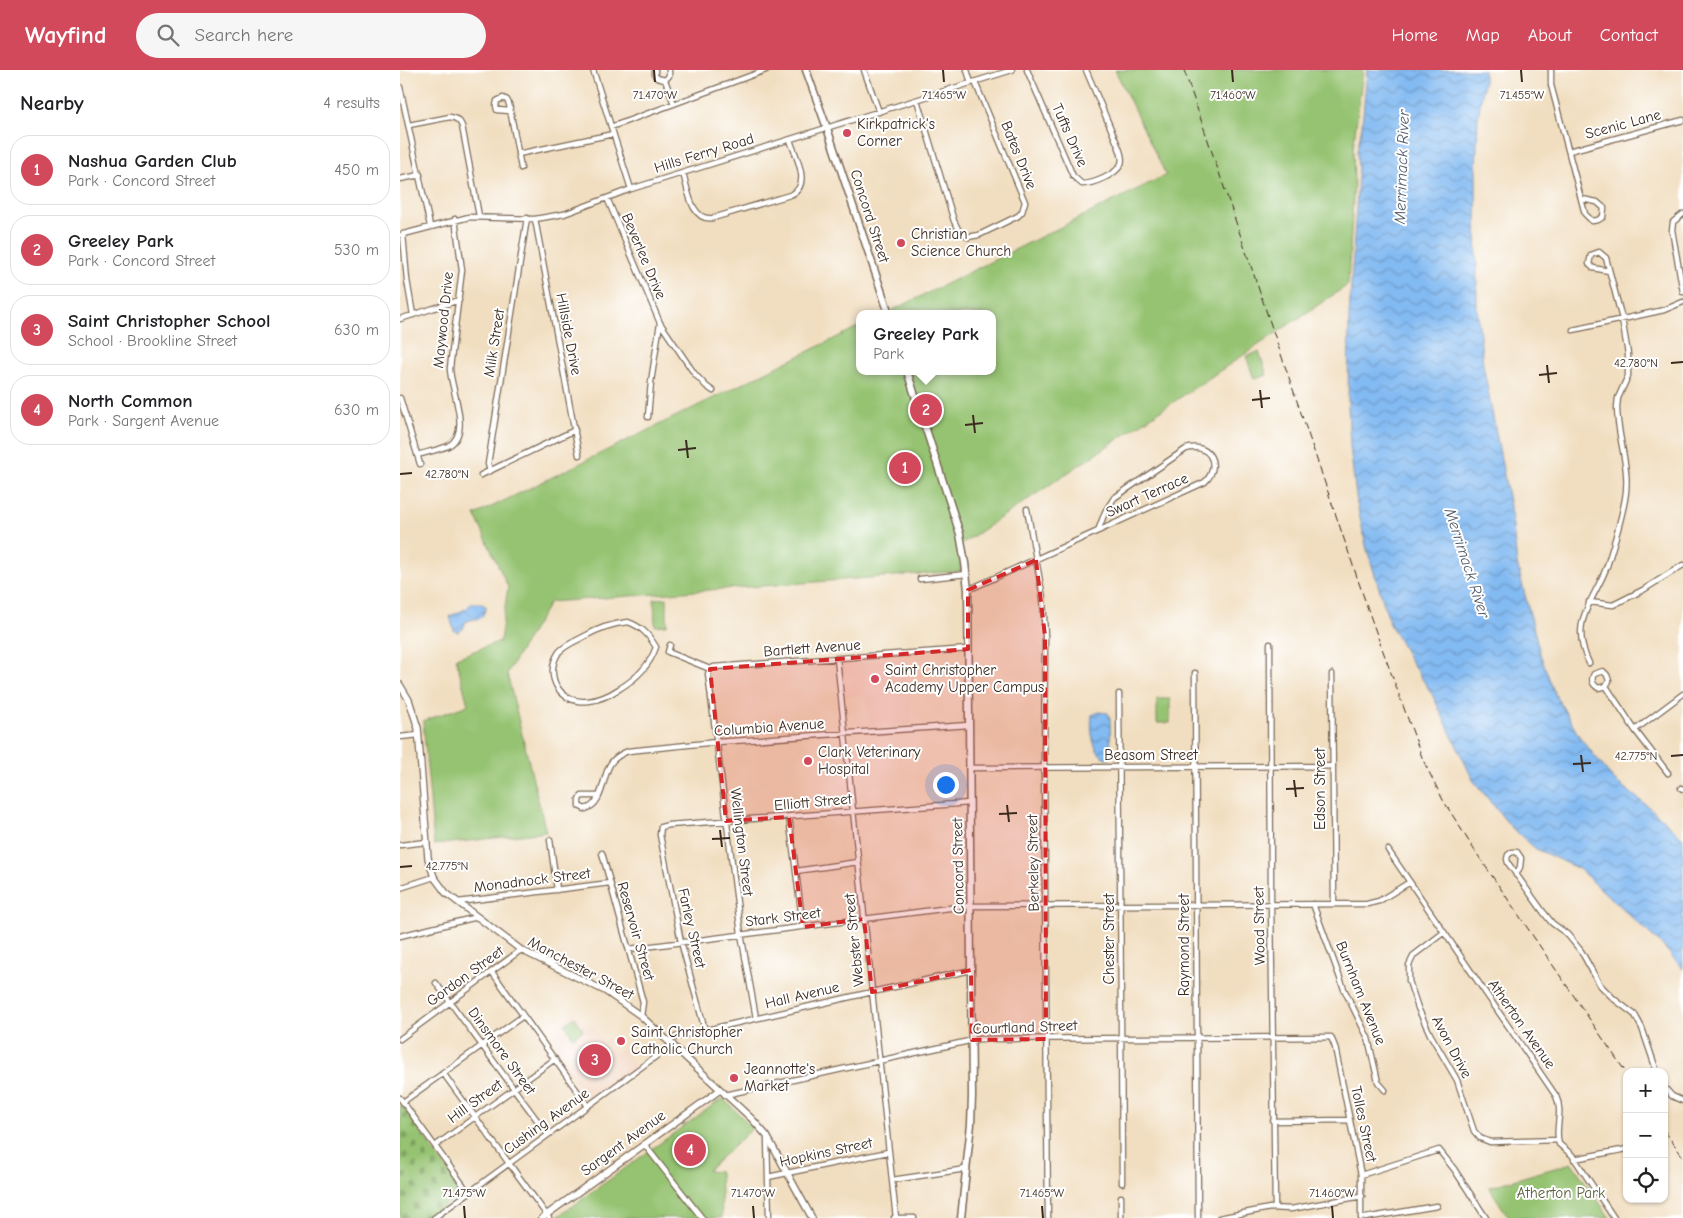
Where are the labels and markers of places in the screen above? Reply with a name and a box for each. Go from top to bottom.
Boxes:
place label: Kirkpatrick's Corner [857,115,935,150]
marker: Kirkpatrick's Corner [841,127,853,139]
place label: Christian Science Church [911,225,1011,260]
marker: Christian Science Church [895,237,907,249]
pin: 2 [910,391,942,429]
pin: 1 [889,449,921,487]
place label: Saint Christopher Academy Upper Campus [885,661,1044,696]
marker: Saint Christopher Academy Upper Campus [869,673,881,685]
place label: Clark Veterinary Hospital [818,743,921,778]
marker: Clark Veterinary Hospital [802,755,814,767]
place label: Saint Christopher Catholic Church [631,1023,742,1058]
marker: Saint Christopher Catholic Church [615,1035,627,1047]
pin: 3 [579,1041,611,1079]
place label: Jeannotte's Market [744,1060,815,1095]
marker: Jeannotte's Market [728,1072,740,1084]
pin: 4 [674,1131,706,1169]

